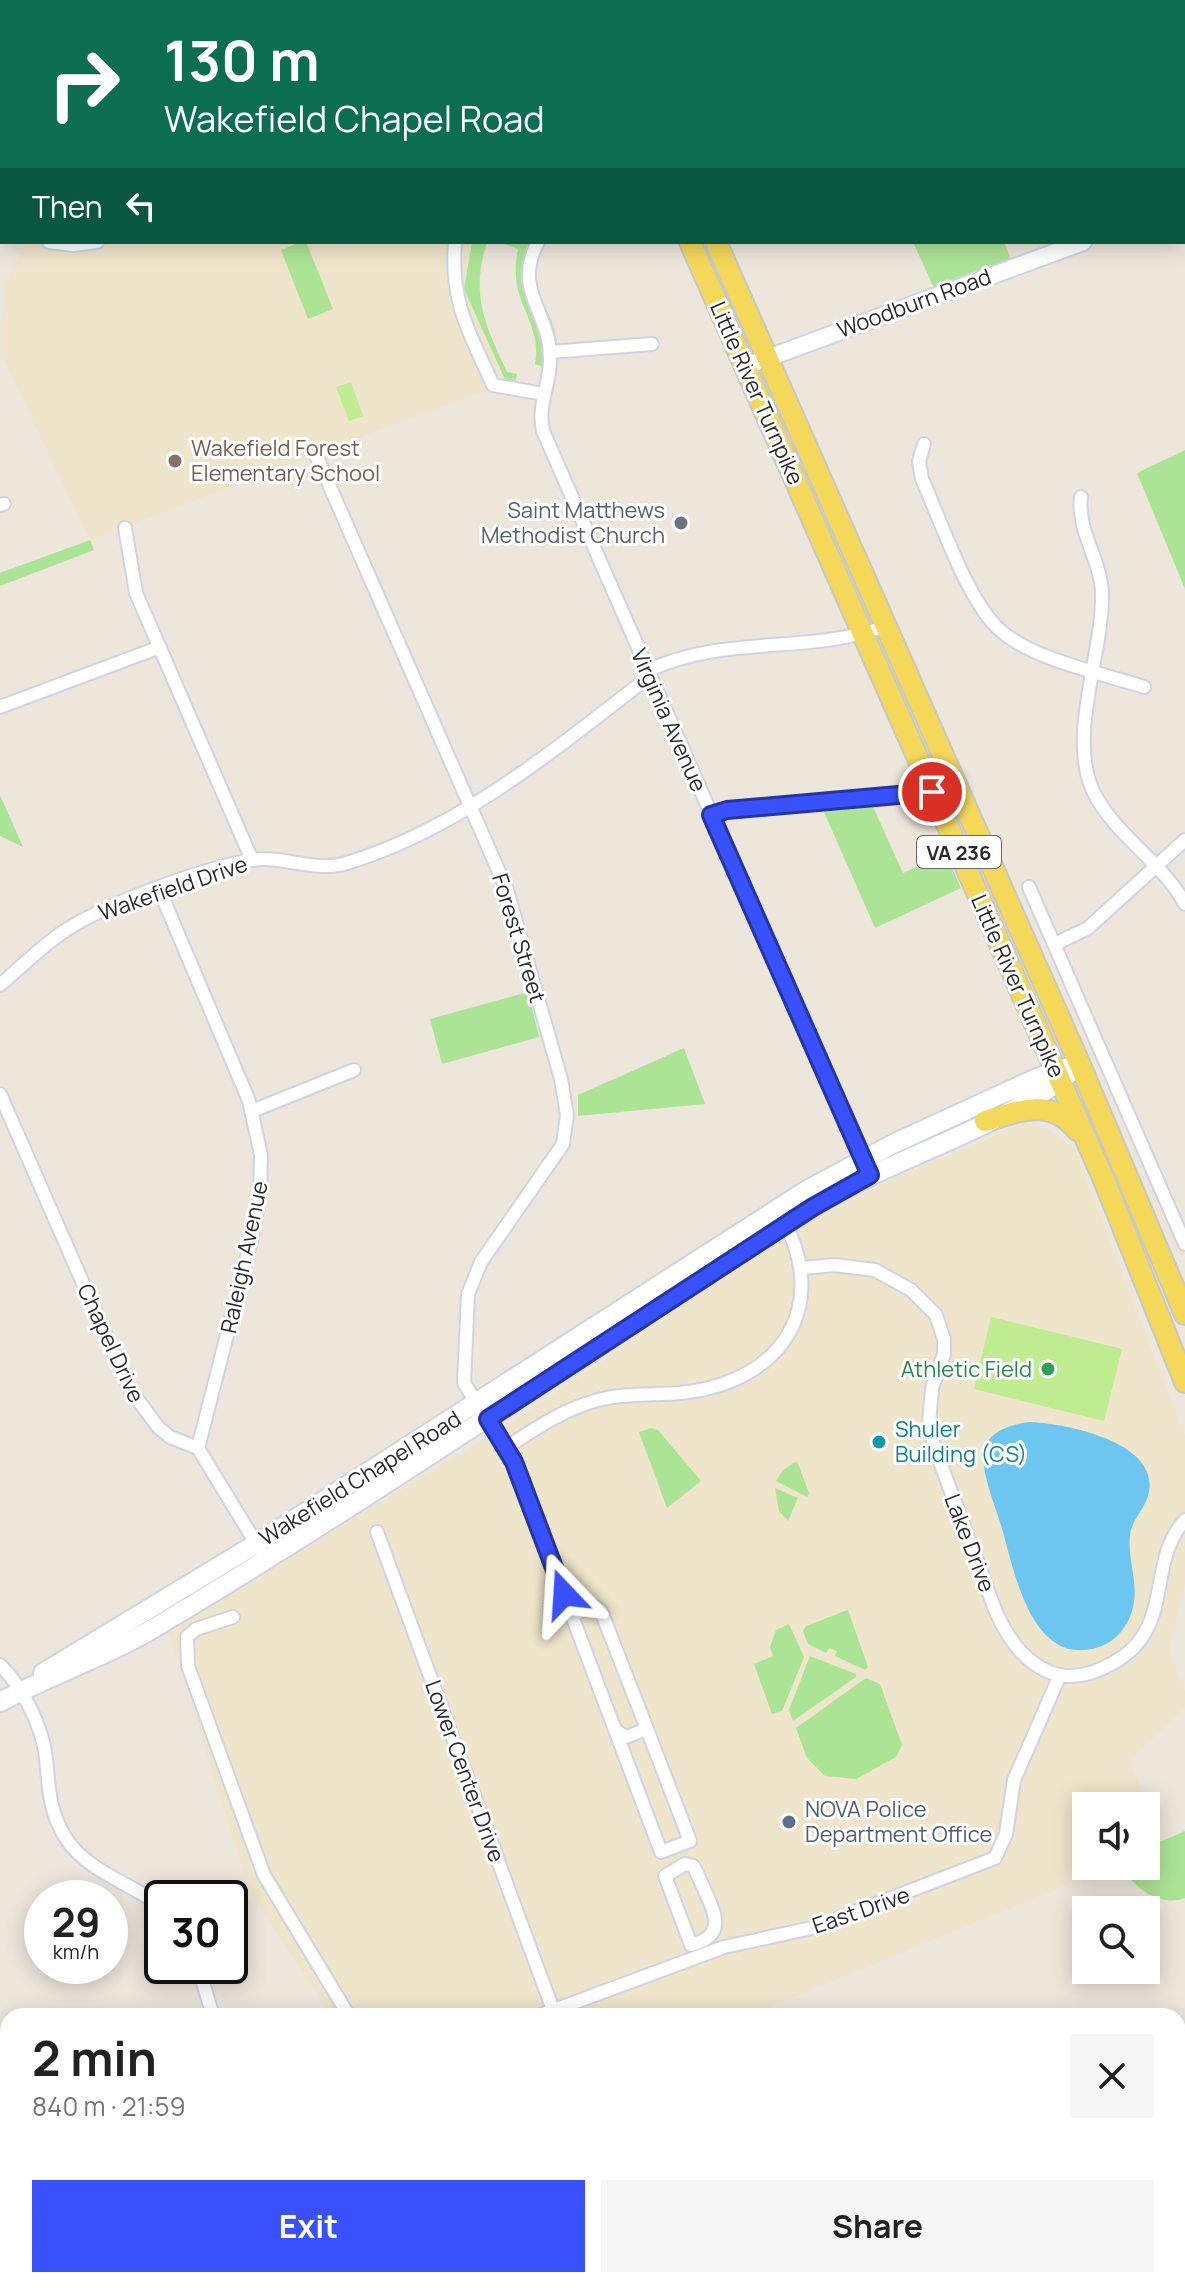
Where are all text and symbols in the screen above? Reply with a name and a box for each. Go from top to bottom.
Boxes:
text: 130 m [164,21,320,98]
icon: right [32,32,136,136]
text: Wakefield Chapel Road [164,94,545,143]
icon: left [119,184,163,228]
text: Then [32,186,103,227]
street label: Woodburn Road [833,261,995,345]
street label: Little River Turnpike [703,297,811,490]
place label: Wakefield Forest Elementary School [191,433,380,488]
marker: Wakefield Forest Elementary School [166,452,184,470]
place label: Saint Matthews Methodist Church [481,495,665,550]
marker: Saint Matthews Methodist Church [672,514,690,532]
street label: Virginia Avenue [624,644,714,796]
pin [898,758,966,826]
icon: arrive [910,770,954,814]
road number: VA 236 [917,836,1001,868]
street label: Wakefield Drive [95,848,252,927]
street label: Forest Street [485,870,553,1006]
street label: Little River Turnpike [964,890,1072,1083]
street label: Raleigh Avenue [213,1178,275,1336]
street label: Chapel Drive [70,1279,152,1407]
place label: Athletic Field [901,1354,1032,1384]
marker: Athletic Field [1039,1360,1057,1378]
street label: Wakefield Chapel Road [253,1404,467,1552]
place label: Shuler Building (CS) [895,1414,1027,1469]
marker: Shuler Building (CS) [870,1433,888,1451]
street label: Lake Drive [938,1490,1002,1597]
position arrow [522,1552,606,1636]
street label: Lower Center Drive [418,1676,512,1866]
map controls [1072,1792,1160,1984]
button: sound [1072,1792,1160,1880]
place label: NOVA Police Department Office [805,1794,992,1849]
marker: NOVA Police Department Office [780,1813,798,1831]
street label: East Drive [808,1879,914,1941]
speed limit sign: 30 [144,1880,248,1984]
text: 29 [52,1894,100,1949]
button: search [1072,1896,1160,1984]
text: km/h [53,1938,99,1965]
text: 2 min [32,2025,157,2090]
button: close [1070,2034,1154,2118]
text: 840 m · 21:59 [32,2088,186,2124]
button: Exit [32,2180,585,2272]
button: Share [601,2180,1154,2272]

